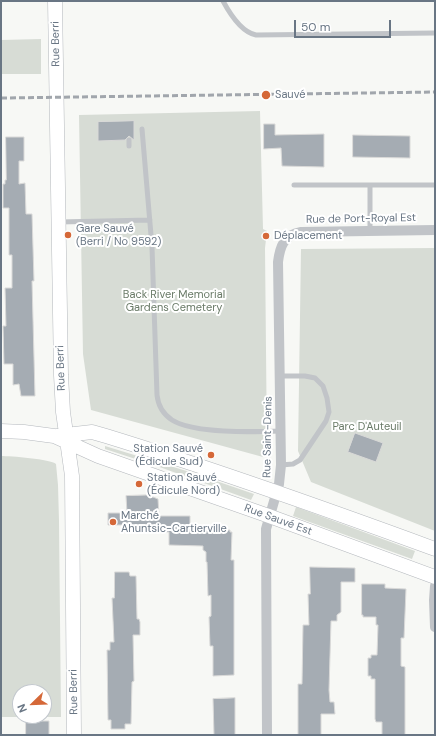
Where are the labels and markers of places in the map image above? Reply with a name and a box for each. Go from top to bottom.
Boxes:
place label: Sauvé [275,88,305,102]
marker: Sauvé [260,89,272,101]
place label: Gare Sauvé (Berri / No 9592) [76,222,161,248]
place label: Déplacement [274,229,342,243]
marker: Gare Sauvé (Berri / No 9592) [63,230,73,240]
marker: Déplacement [261,231,271,241]
place label: Station Sauvé (Édicule Sud) [133,442,203,468]
marker: Station Sauvé (Édicule Sud) [206,450,216,460]
place label: Station Sauvé (Édicule Nord) [147,471,220,497]
marker: Station Sauvé (Édicule Nord) [134,479,144,489]
place label: Marché Ahuntsic-Cartierville [121,509,227,535]
marker: Marché Ahuntsic-Cartierville [108,517,118,527]

